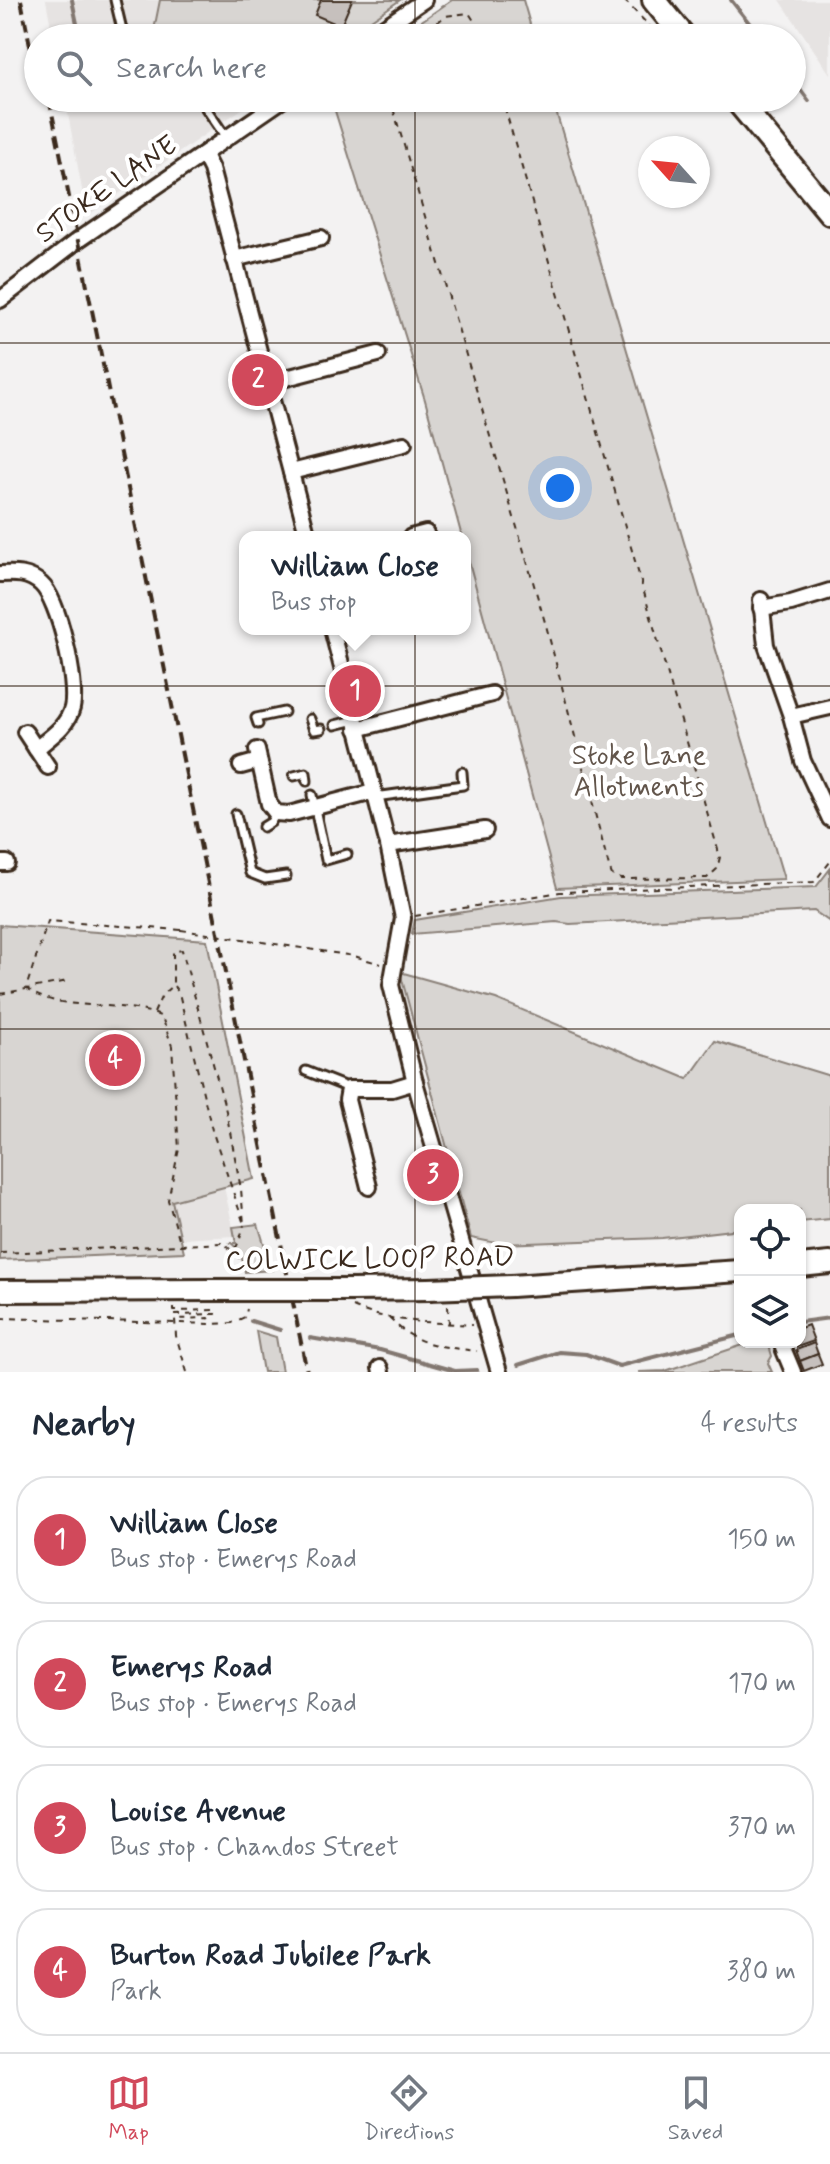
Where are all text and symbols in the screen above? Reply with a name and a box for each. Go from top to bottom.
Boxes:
search box [24,24,806,112]
icon: search [52,46,96,90]
text: Search here [116,49,267,88]
street label: STOKE LANE [29,127,185,253]
north arrow [638,136,710,208]
pin: 2 [232,350,284,410]
your location [540,468,580,508]
popup [239,531,471,635]
text: William Close [271,547,439,586]
text: Bus stop [271,586,357,620]
pin: 1 [329,661,381,721]
park label: Stoke Lane Allotments [572,738,706,807]
pin: 4 [89,1030,141,1090]
pin: 3 [407,1145,459,1205]
map controls [734,1204,806,1348]
button: locate [734,1204,806,1276]
street label: COLWICK LOOP ROAD [225,1239,515,1281]
button: layers [734,1276,806,1348]
text: Nearby [32,1402,136,1447]
text: 4 results [701,1407,798,1441]
text: William Close [110,1504,278,1543]
text: 1 [54,1523,66,1557]
text: 150 m [727,1523,796,1557]
text: Bus stop · Emerys Road [110,1543,357,1577]
text: Emerys Road [110,1648,272,1687]
text: 2 [54,1667,66,1701]
text: 170 m [728,1667,796,1701]
text: Bus stop · Emerys Road [110,1687,357,1721]
text: Louise Avenue [110,1792,286,1831]
text: 3 [54,1811,66,1845]
text: 370 m [728,1811,796,1845]
text: Bus stop · Chandos Street [110,1831,399,1865]
text: Burton Road Jubilee Park [110,1936,431,1975]
text: 4 [52,1955,68,1989]
text: 380 m [727,1955,796,1989]
text: Park [110,1975,162,2009]
tab: Map [107,2071,151,2147]
tab: Directions [364,2071,454,2147]
tab: Saved [668,2071,723,2147]

